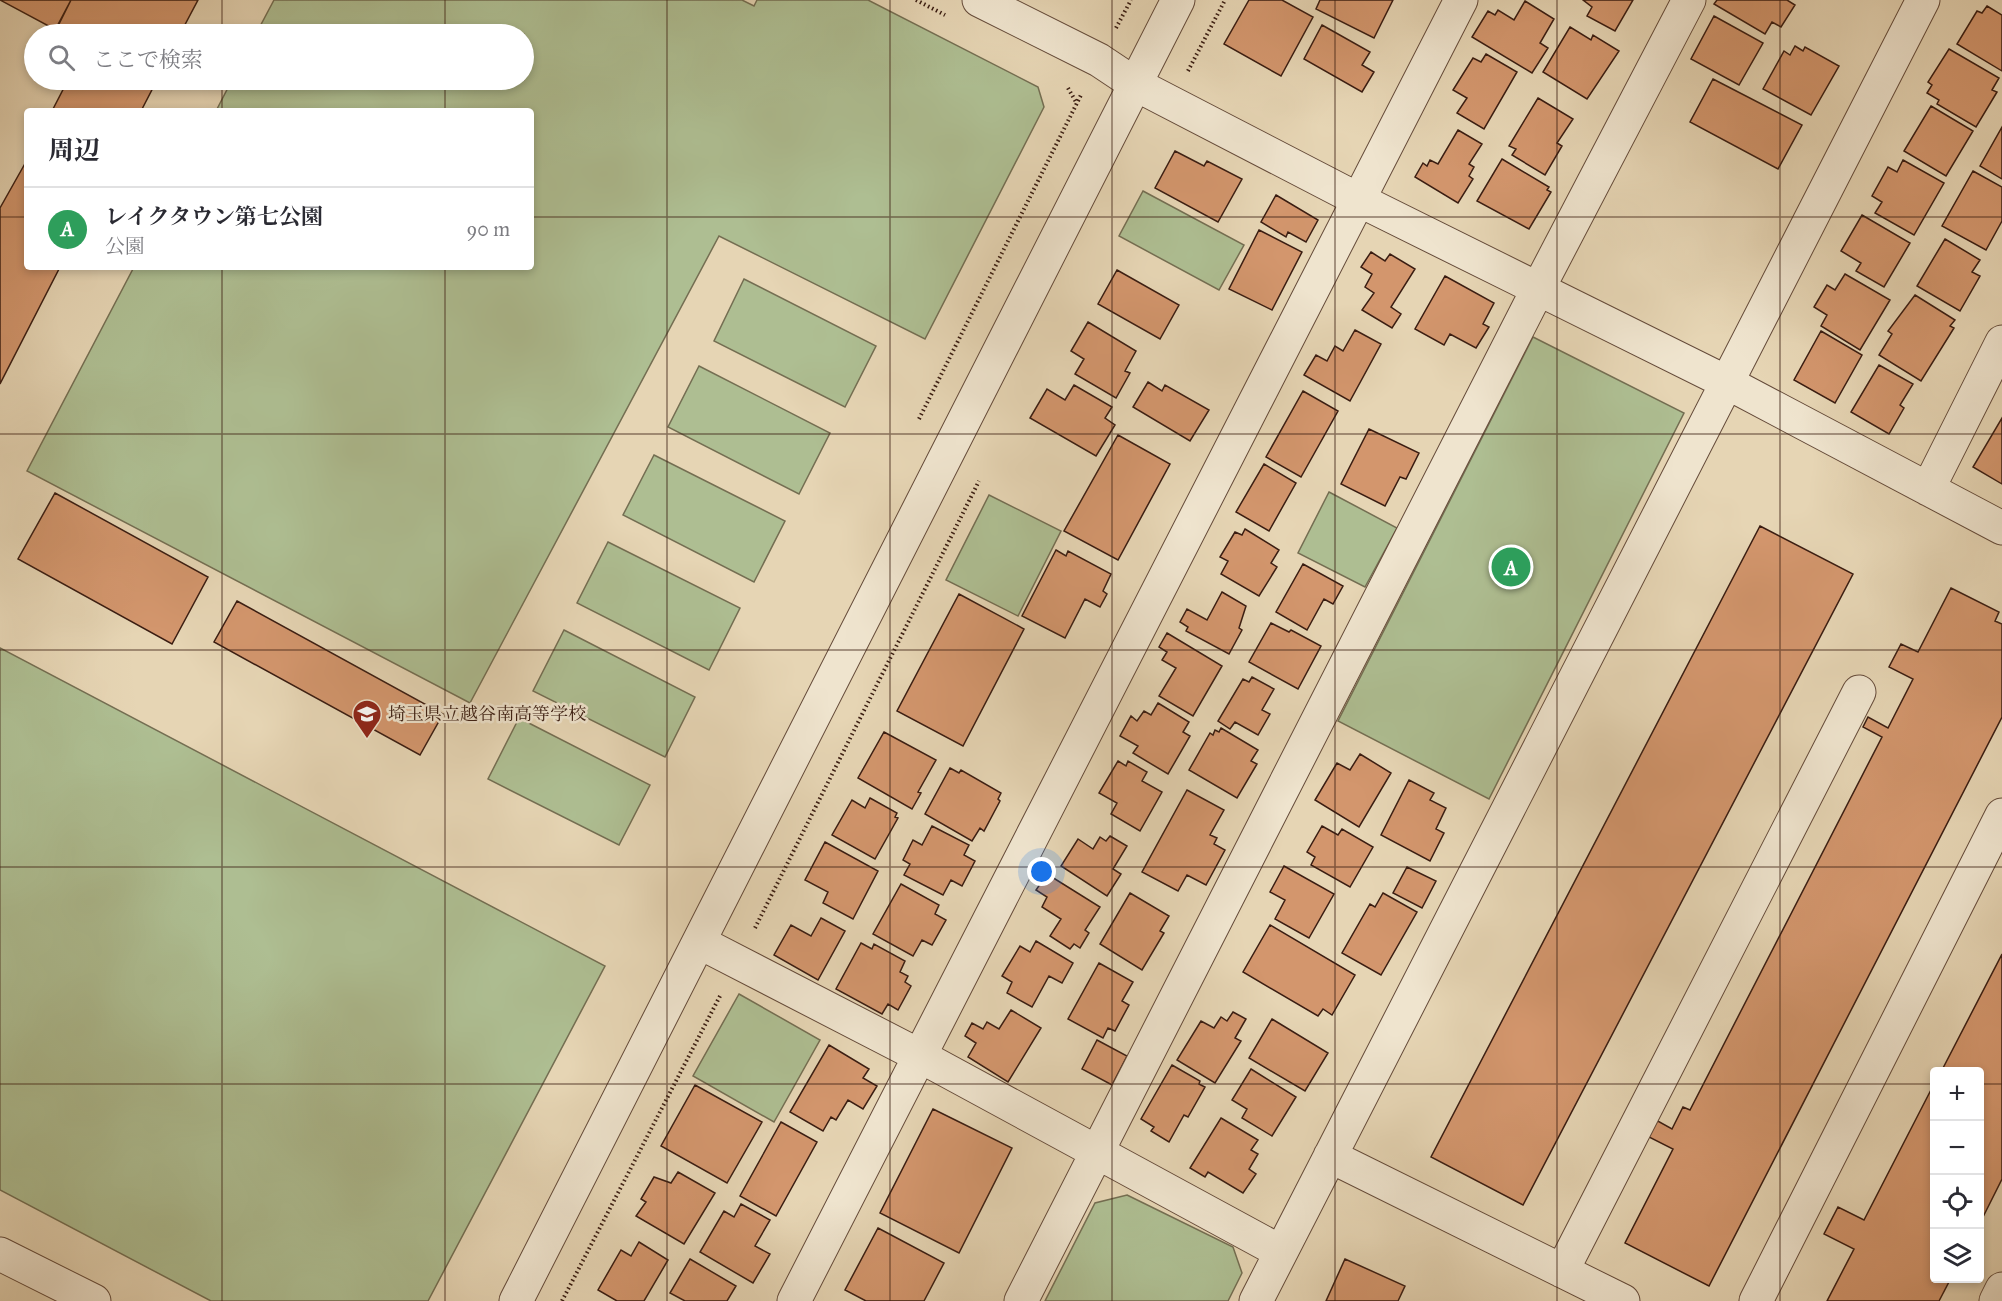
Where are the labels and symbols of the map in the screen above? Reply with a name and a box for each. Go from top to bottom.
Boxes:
pin: A [1492,544,1530,590]
school or university icon: 埼玉県立越谷南高等学校 [351,698,383,740]
place label: 埼玉県立越谷南高等学校 [388,703,586,725]
your location [1027,857,1056,886]

